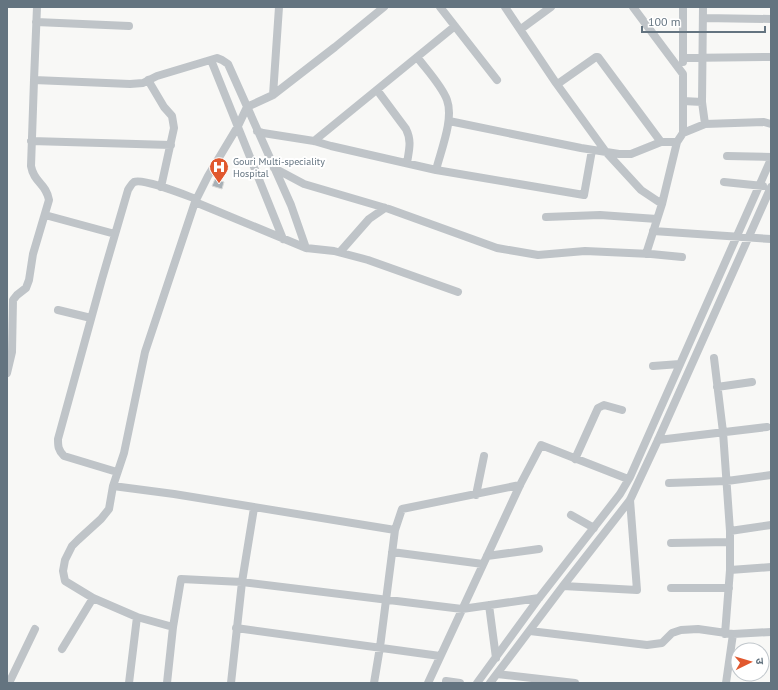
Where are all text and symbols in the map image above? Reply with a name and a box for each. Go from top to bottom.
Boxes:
scale bar [642,8,765,34]
text: 100 m [648,14,681,29]
place label: Gouri Multi-speciality Hospital [233,155,325,180]
hospital icon: Gouri Multi-speciality Hospital [208,156,230,184]
north arrow [730,642,770,682]
text: उ [753,657,767,666]

